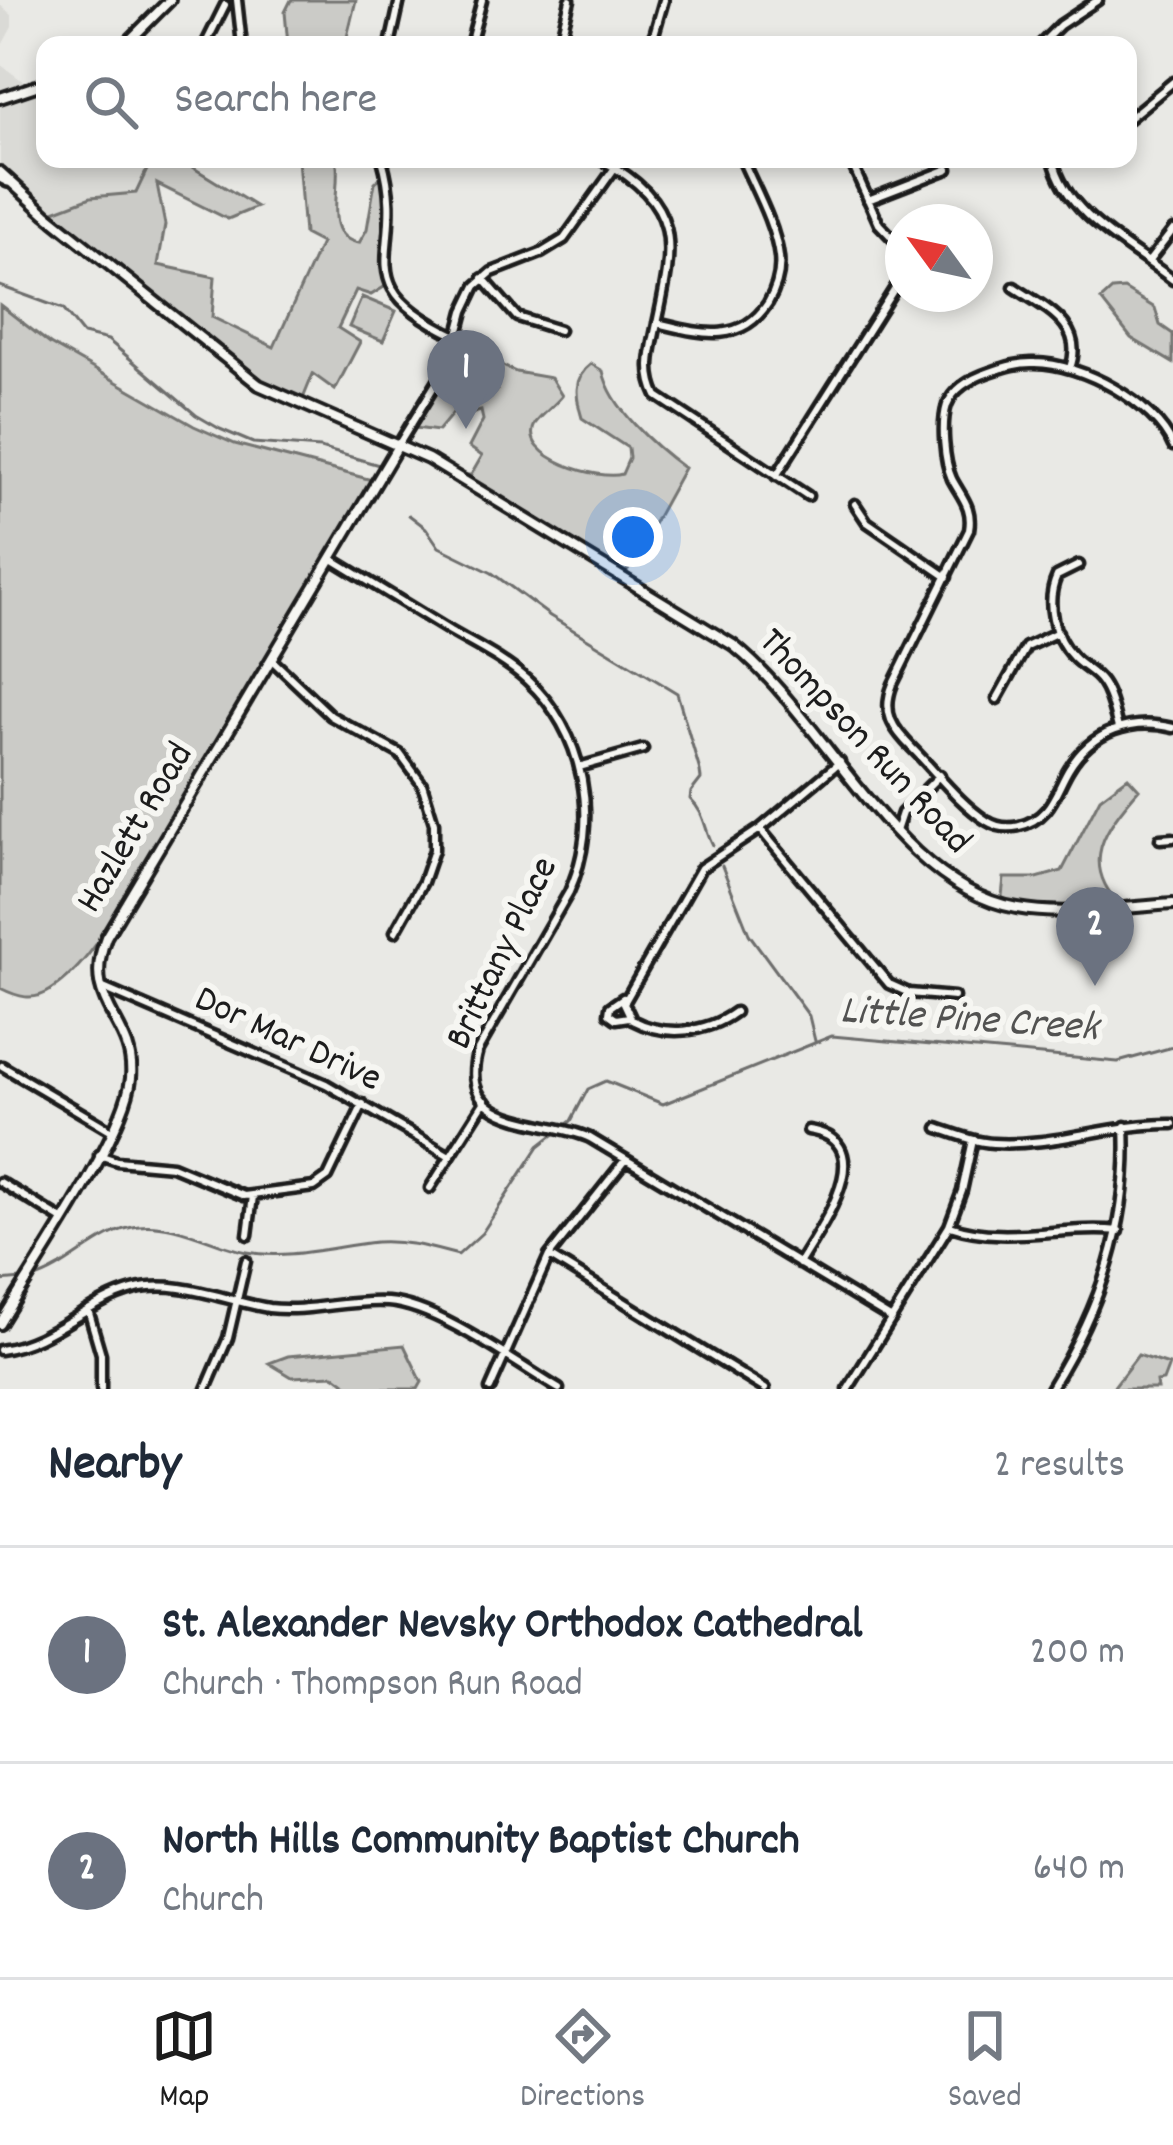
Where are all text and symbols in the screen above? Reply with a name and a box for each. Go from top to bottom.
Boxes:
search box [36,36,1137,168]
icon: search [78,69,144,135]
text: Search here [174,70,377,134]
north arrow [885,204,993,312]
pin: 1 [427,330,505,429]
your location [603,507,663,567]
street label: Thompson Run Road [743,617,983,869]
street label: Hazlett Road [64,733,210,925]
street label: Brittany Place [434,848,574,1060]
pin: 2 [1056,887,1134,986]
street label: Dor Mar Drive [184,974,390,1108]
water label: Little Pine Creek [838,983,1104,1061]
text: Nearby [48,1431,181,1503]
text: 2 results [994,1440,1125,1495]
text: St. Alexander Nevsky Orthodox Cathedral [162,1595,862,1659]
text: 1 [83,1627,91,1682]
text: 200 m [1030,1627,1125,1682]
text: Church · Thompson Run Road [162,1659,583,1714]
text: North Hills Community Baptist Church [162,1811,800,1875]
text: 2 [78,1843,96,1898]
text: 640 m [1033,1843,1125,1898]
text: Church [162,1875,264,1930]
tab: Map [151,2003,217,2122]
tab: Directions [520,2003,645,2122]
tab: Saved [948,2003,1022,2122]

